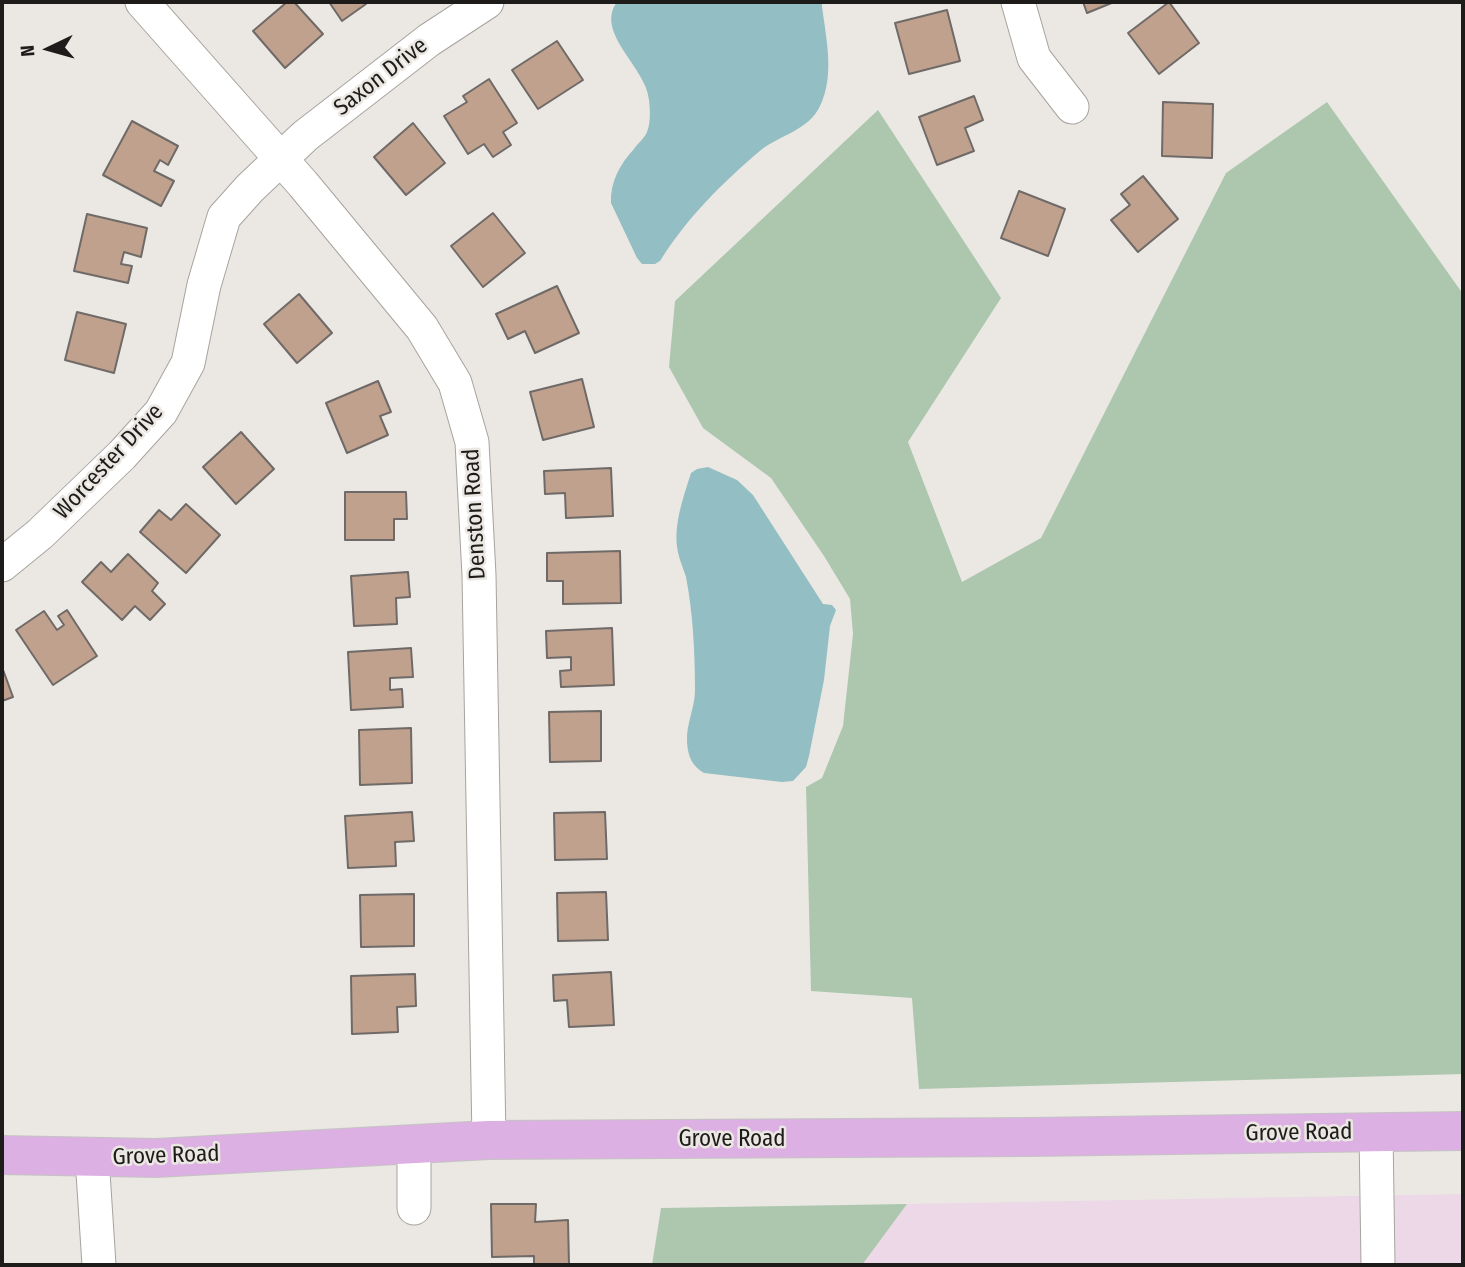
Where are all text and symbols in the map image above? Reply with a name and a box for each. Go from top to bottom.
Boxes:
north arrow [14,14,84,84]
street label: Saxon Drive [329,32,433,122]
text: N [16,44,40,58]
street label: Worcester Drive [49,399,169,525]
street label: Denston Road [458,448,492,580]
street label: Grove Road [1245,1118,1353,1148]
street label: Grove Road [678,1126,786,1154]
street label: Grove Road [112,1140,220,1172]

